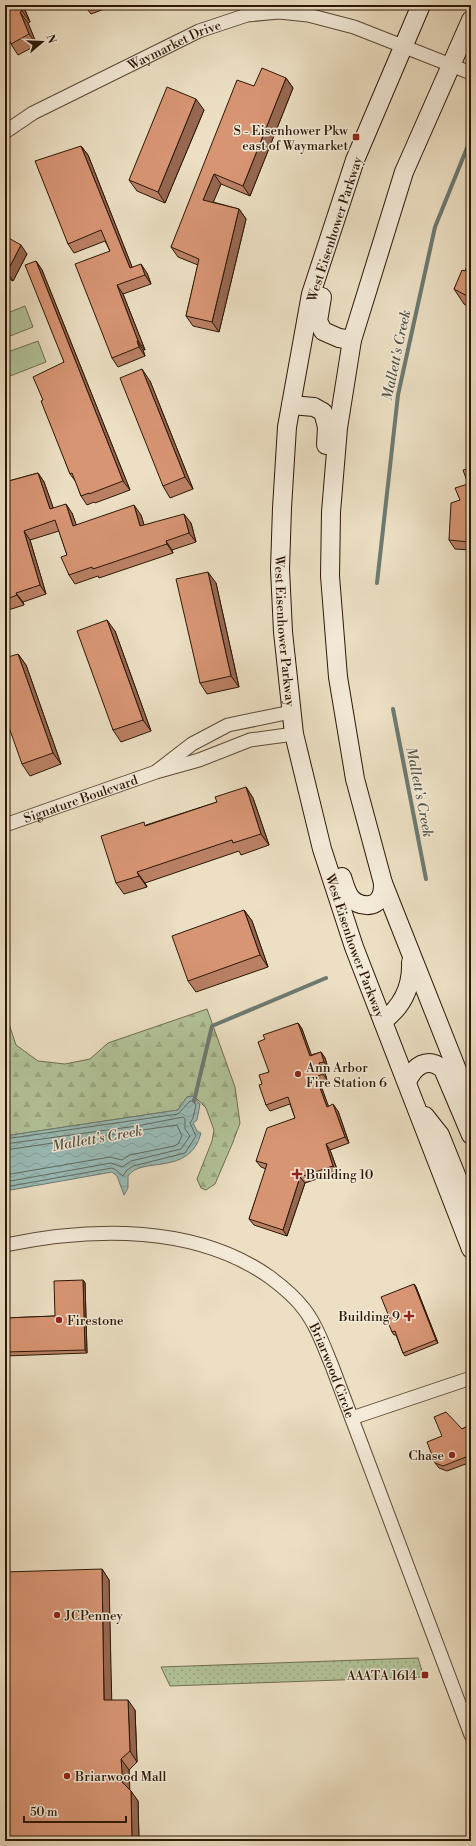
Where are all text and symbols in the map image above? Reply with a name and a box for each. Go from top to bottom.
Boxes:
street label: Waymarket Drive [125,17,224,74]
north arrow [22,22,62,62]
text: N [42,33,59,46]
place label: S - Eisenhower Pkw east of Waymarket [234,123,349,154]
marker: S - Eisenhower Pkw east of Waymarket [351,132,361,142]
street label: West Eisenhower Parkway [304,154,366,305]
water label: Mallett's Creek [379,308,415,402]
street label: West Eisenhower Parkway [271,554,298,708]
water label: Mallett's Creek [401,745,437,839]
street label: Signature Boulevard [22,772,141,827]
street label: West Eisenhower Parkway [321,871,388,1021]
place label: Ann Arbor Fire Station 6 [305,1060,387,1091]
marker: Ann Arbor Fire Station 6 [293,1069,303,1079]
water label: Mallett's Creek [50,1122,144,1156]
place label: Building 10 [305,1167,374,1183]
marker: Building 10 [291,1168,303,1180]
place label: Building 9 [338,1309,400,1325]
marker: Building 9 [403,1310,415,1322]
place label: Firestone [67,1313,124,1329]
marker: Firestone [54,1315,64,1325]
street label: Briarwood Circle [305,1319,358,1421]
place label: Chase [408,1448,444,1464]
marker: Chase [447,1450,457,1460]
place label: JCPenney [64,1608,124,1624]
marker: JCPenney [52,1610,62,1620]
place label: AAATA 1614 [346,1668,417,1684]
marker: AAATA 1614 [420,1670,430,1680]
place label: Briarwood Mall [74,1769,166,1785]
marker: Briarwood Mall [62,1771,72,1781]
scale bar [24,1798,126,1824]
text: 50 m [30,1805,58,1820]

